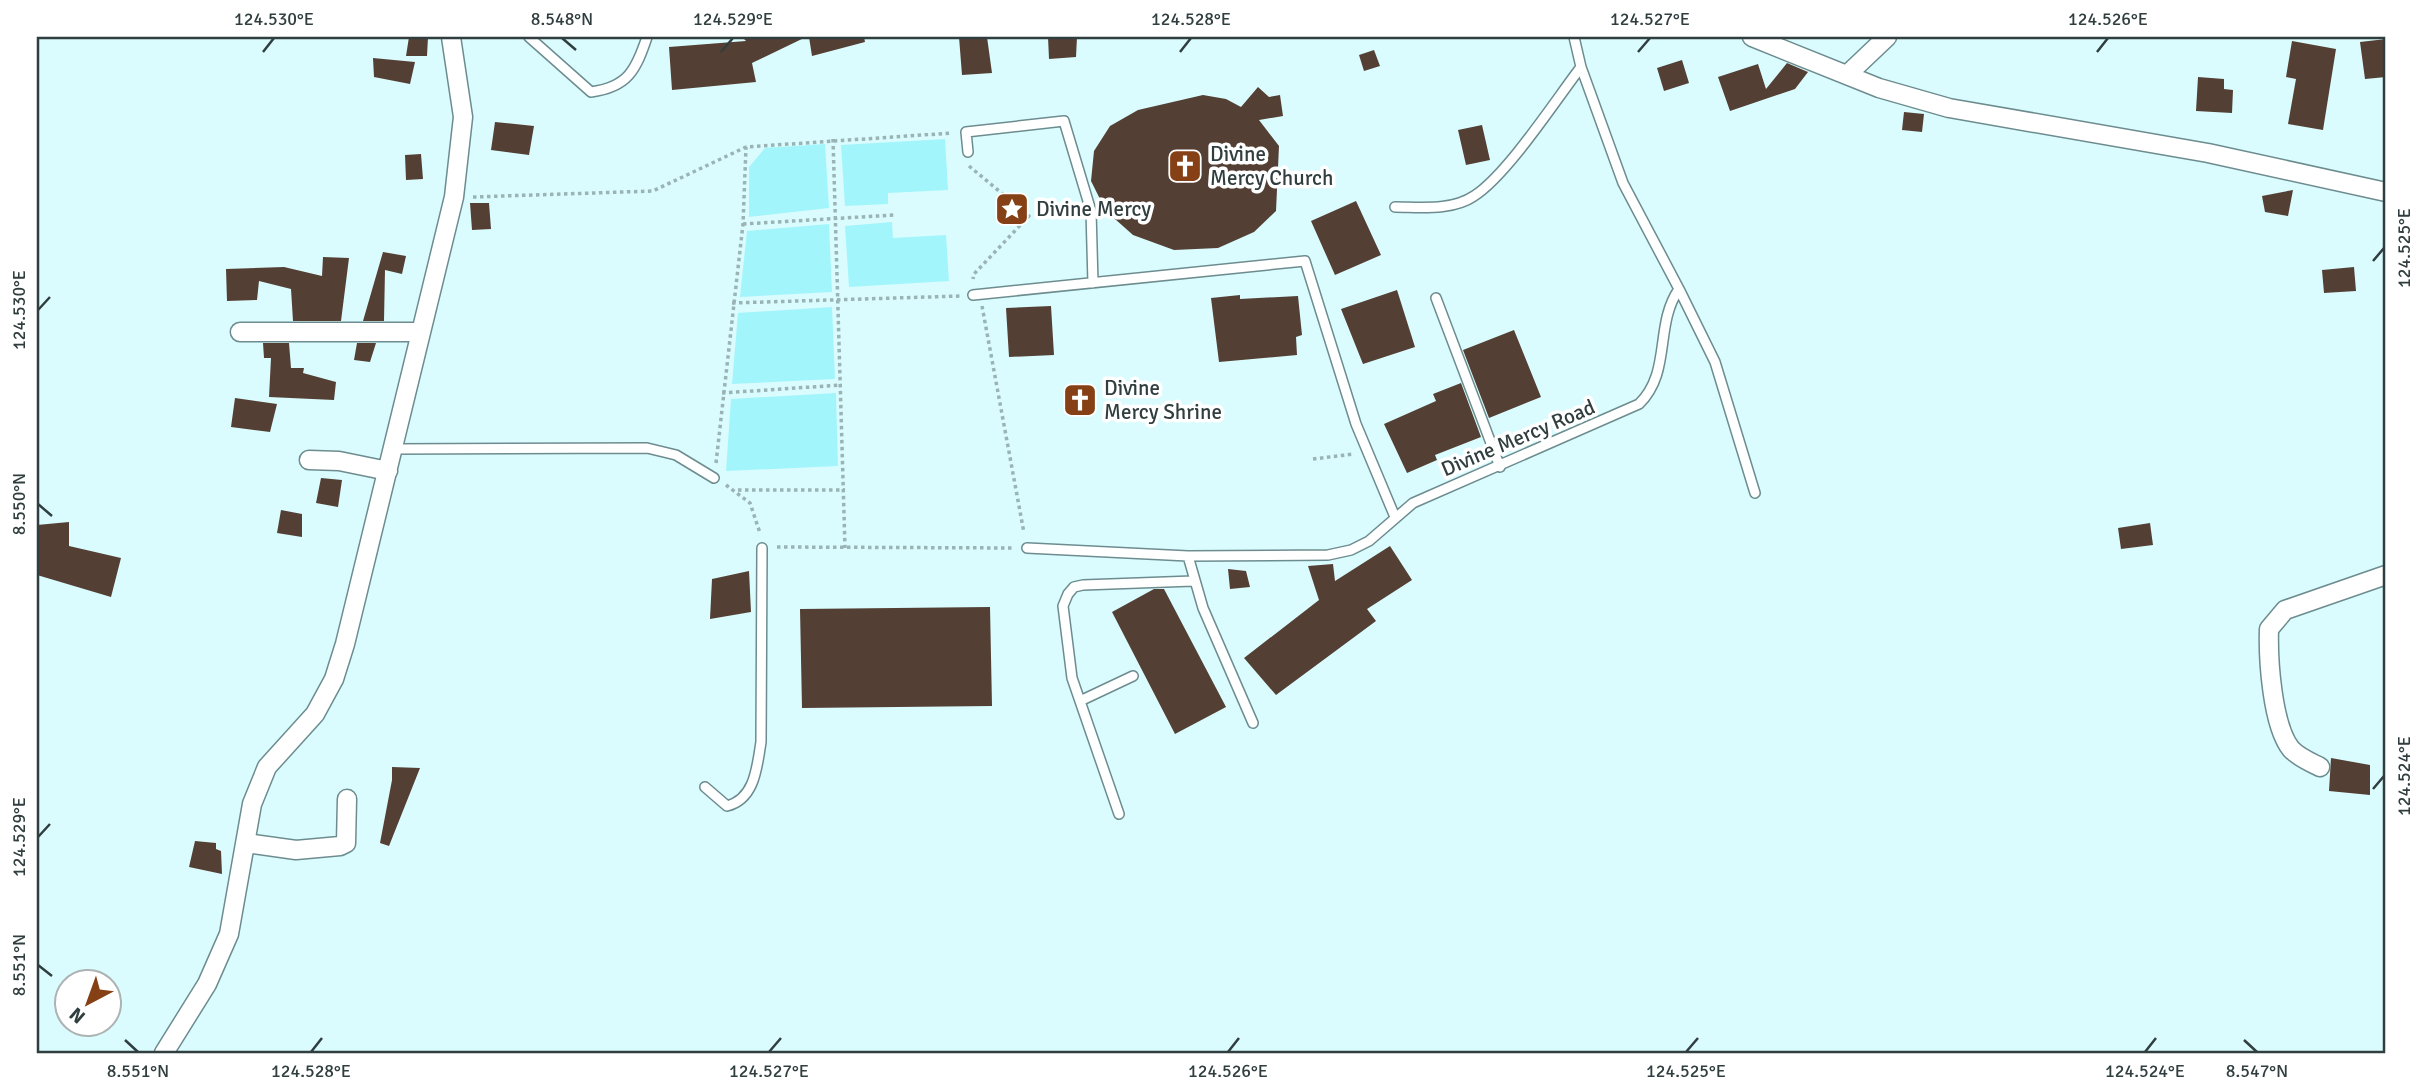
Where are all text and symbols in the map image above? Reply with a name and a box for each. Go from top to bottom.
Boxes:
text: 124.530°E [234,8,314,30]
text: 8.548°N [531,8,593,30]
text: 124.529°E [693,8,773,30]
text: 124.528°E [1151,8,1231,30]
text: 124.527°E [1610,8,1690,30]
text: 124.526°E [2068,8,2148,30]
place label: Divine Mercy Church [1210,141,1333,191]
church icon: Divine Mercy Church [1166,147,1204,185]
place icon: Divine Mercy [993,190,1031,228]
place label: Divine Mercy [1036,196,1151,222]
text: 124.525°E [2393,208,2415,288]
text: 124.530°E [8,270,30,350]
place label: Divine Mercy Shrine [1104,375,1222,425]
church icon: Divine Mercy Shrine [1061,381,1099,419]
street label: Divine Mercy Road [1437,394,1599,482]
text: 8.550°N [8,473,30,535]
text: 124.524°E [2393,736,2415,816]
text: 124.529°E [8,797,30,877]
text: 8.551°N [8,934,30,996]
north arrow [52,968,122,1038]
text: N [65,1002,90,1028]
text: 8.551°N [107,1060,169,1082]
text: 124.528°E [271,1060,351,1082]
text: 124.527°E [729,1060,809,1082]
text: 124.526°E [1188,1060,1268,1082]
text: 124.525°E [1646,1060,1726,1082]
text: 124.524°E [2105,1060,2185,1082]
text: 8.547°N [2226,1060,2288,1082]

